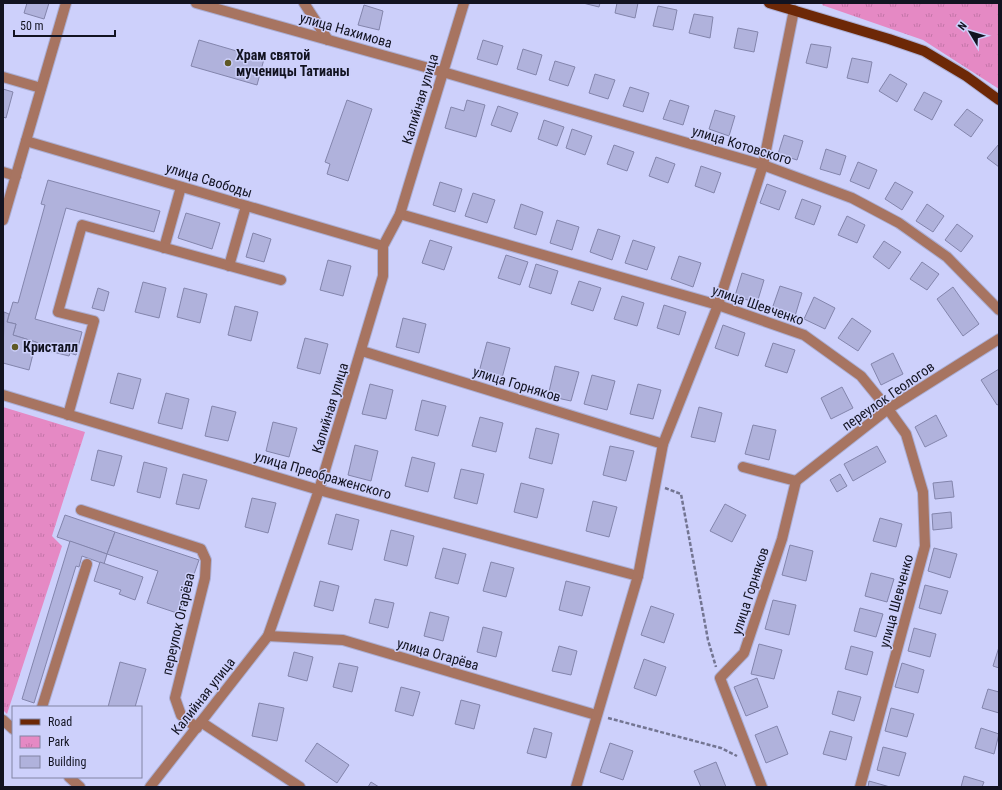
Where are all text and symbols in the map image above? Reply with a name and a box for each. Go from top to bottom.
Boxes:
street label: улица Нахимова [298,9,394,51]
scale bar [14,12,115,38]
north arrow [950,12,990,52]
text: 50 m [20,19,44,33]
text: N [955,19,970,33]
place label: Храм святой мученицы Татианы [236,47,350,79]
street label: Калийная улица [399,52,441,146]
marker: Храм святой мученицы Татианы [223,58,233,68]
street label: улица Котовского [690,122,794,168]
street label: улица Свободы [164,159,254,201]
street label: улица Шевченко [710,282,806,328]
place label: Кристалл [23,339,78,355]
marker: Кристалл [10,342,20,352]
street label: переулок Геологов [839,358,937,434]
street label: Калийная улица [309,361,351,455]
street label: улица Горняков [471,363,563,405]
street label: улица Преображенского [253,448,393,502]
street label: улица Горняков [728,545,772,637]
street label: улица Шевченко [876,553,916,649]
street label: переулок Огарёва [158,571,198,677]
street label: улица Огарёва [395,635,481,673]
street label: Калийная улица [168,654,238,738]
legend [12,706,142,778]
text: Road [48,715,72,729]
text: Park [48,735,70,749]
text: Building [48,755,86,769]

